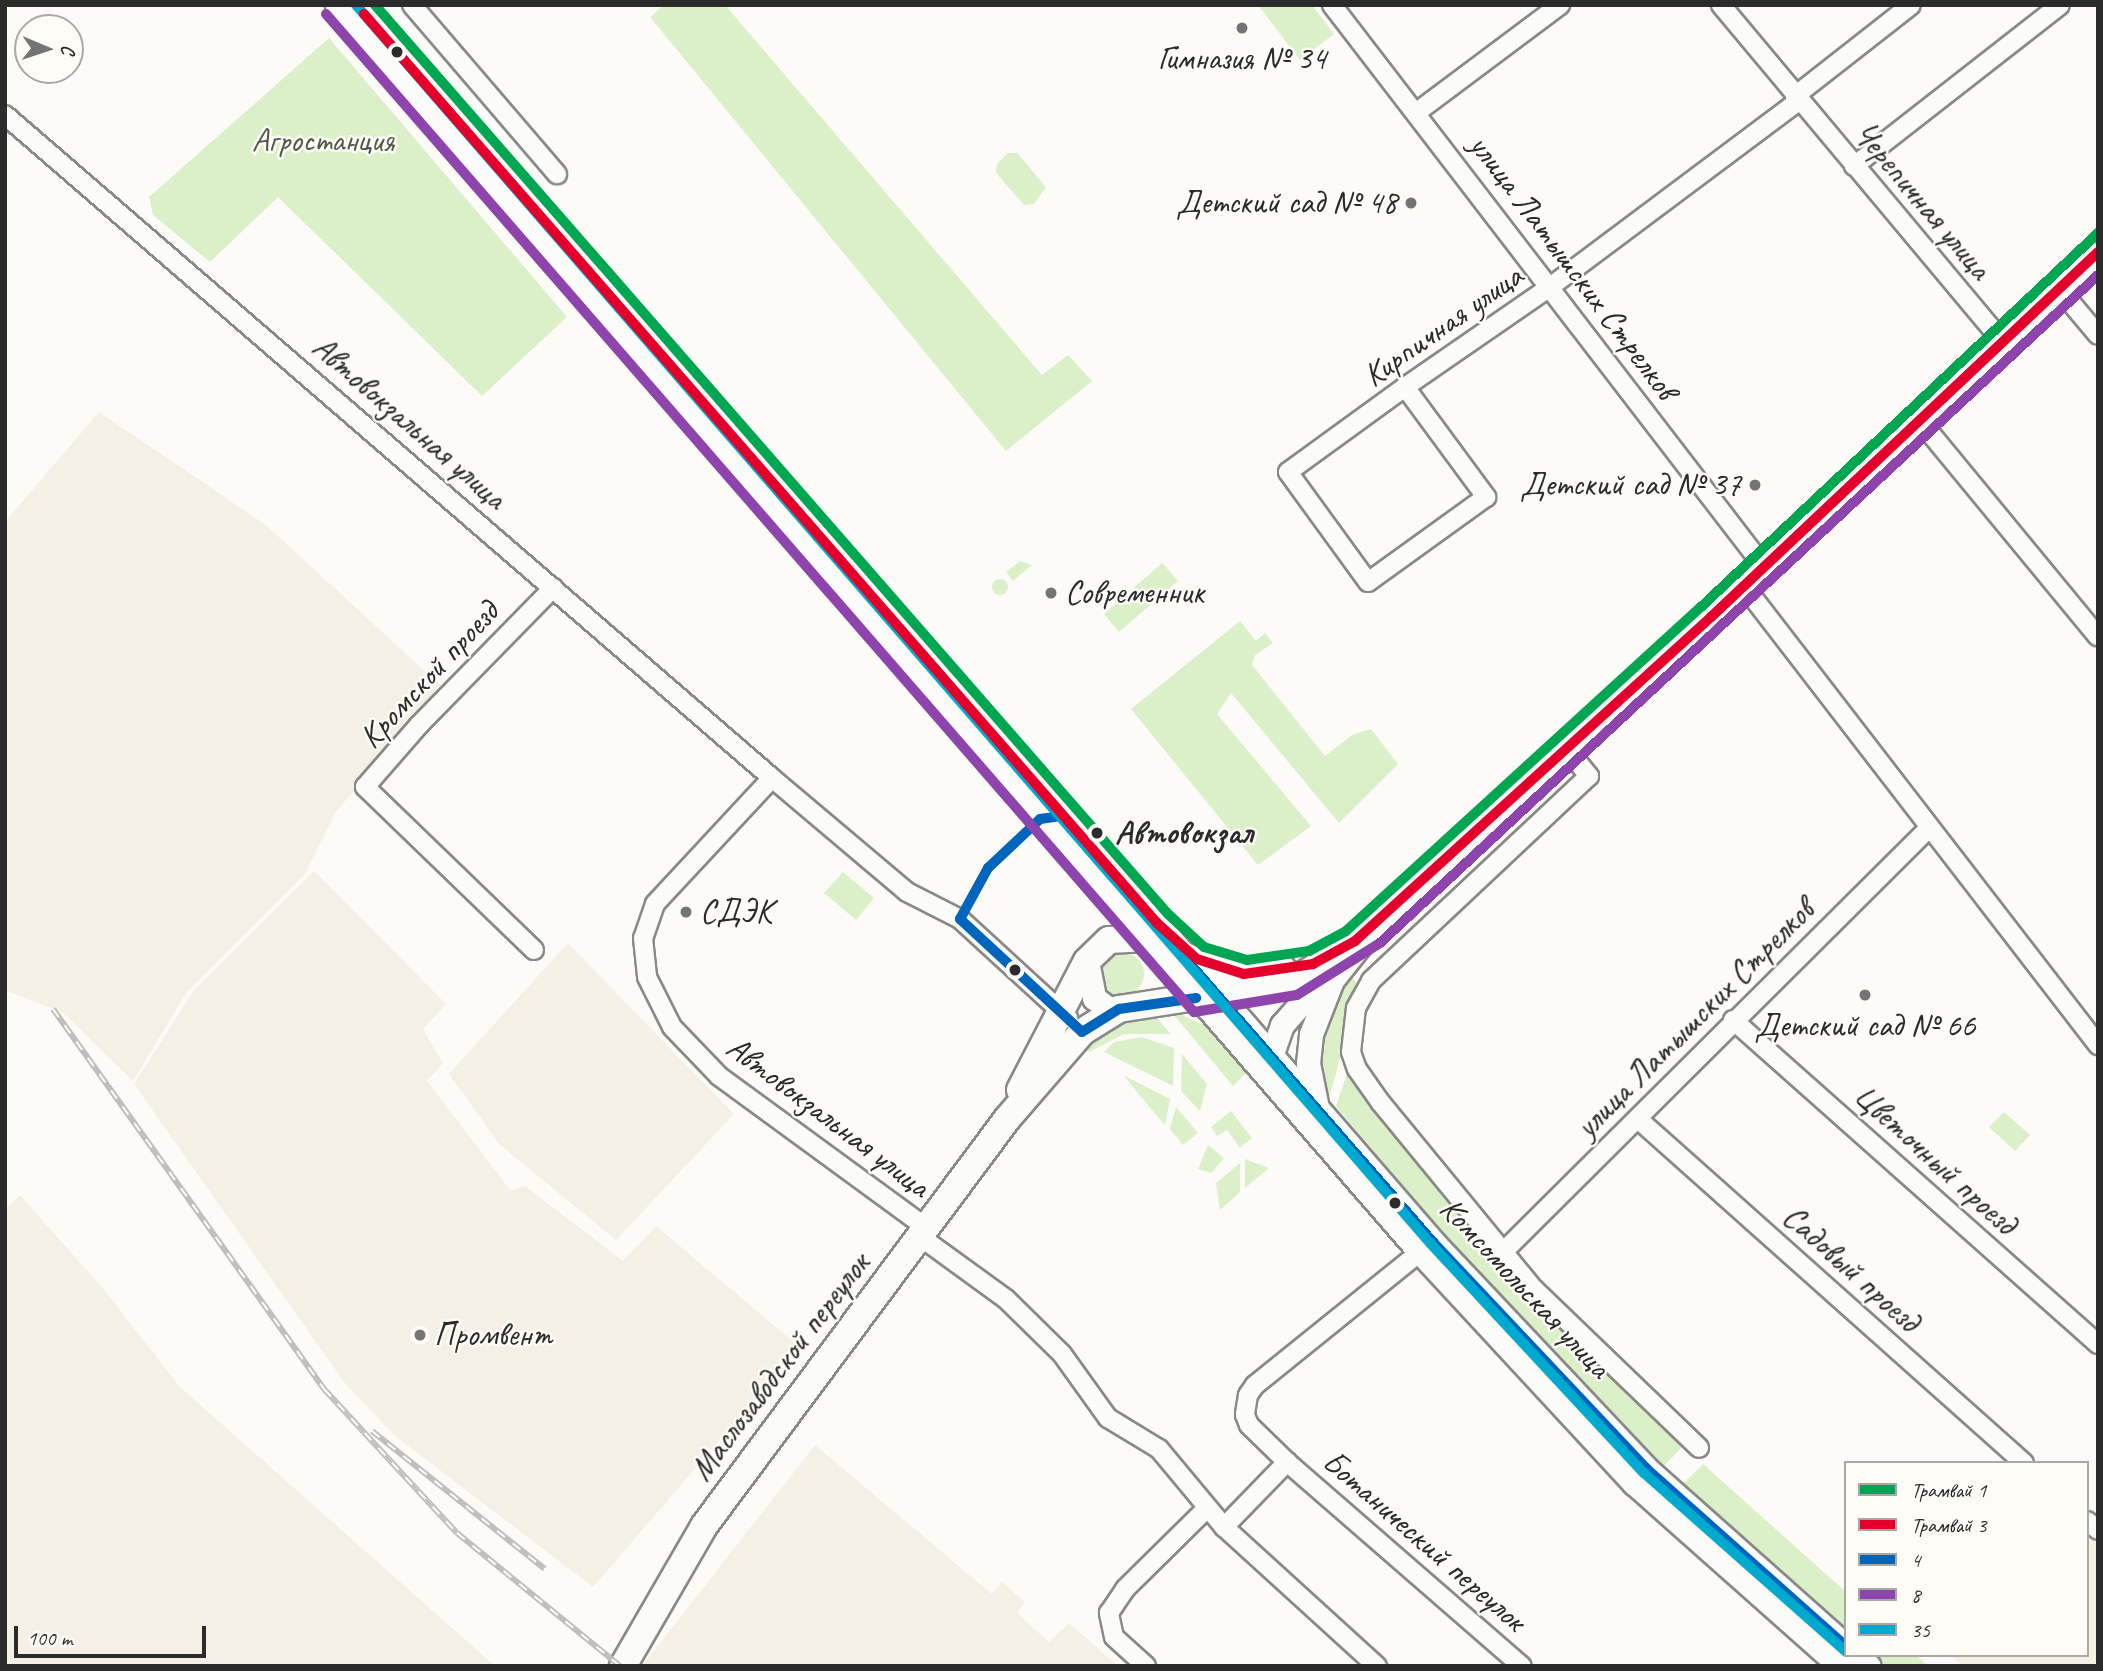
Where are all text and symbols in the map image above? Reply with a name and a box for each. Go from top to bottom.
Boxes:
north arrow [14,14,84,84]
marker: Гимназия № 34 [1234,20,1250,36]
place label: Гимназия № 34 [1158,39,1326,79]
text: С [56,45,80,55]
unlabelled marker [390,45,404,59]
street label: Черепичная улица [1844,113,2000,289]
park label: Агростанция [252,121,394,161]
street label: улица Латышских Стрелков [1462,129,1684,405]
place label: Детский сад № 48 [1176,183,1397,223]
marker: Детский сад № 48 [1403,195,1419,211]
street label: Кирпичная улица [1354,256,1532,396]
street label: Автовокзальная улица [303,327,515,519]
place label: Детский сад № 37 [1520,465,1741,505]
marker: Детский сад № 37 [1747,477,1763,493]
place label: Современник [1065,573,1204,613]
marker: Современник [1043,585,1059,601]
street label: Кромской проезд [351,593,507,757]
place label: Автовокзал [1115,813,1253,853]
marker: Автовокзал [1085,821,1109,845]
place label: СДЭК [700,892,772,932]
street label: улица Латышских Стрелков [1570,894,1820,1144]
marker: СДЭК [678,904,694,920]
unlabelled marker [1008,963,1022,977]
marker: Детский сад № 66 [1857,987,1873,1003]
place label: Детский сад № 66 [1755,1006,1975,1046]
street label: Автовокзальная улица [718,1027,938,1207]
street label: Цветочный проезд [1845,1076,2025,1244]
street label: Комсомольская улица [1430,1188,1620,1388]
unlabelled marker [1388,1196,1402,1210]
street label: Садовый проезд [1774,1197,1928,1341]
street label: Маслозаводской переулок [682,1246,878,1488]
place label: Промвент [434,1315,552,1355]
marker: Промвент [412,1327,428,1343]
street label: Ботанический переулок [1314,1442,1534,1640]
legend [1844,1461,2089,1657]
text: Трамвай 1 [1911,1477,1986,1503]
text: Трамвай 3 [1911,1512,1986,1538]
text: 4 [1911,1547,1920,1573]
text: 8 [1911,1582,1920,1608]
scale bar [18,1612,210,1656]
text: 35 [1911,1617,1930,1643]
text: 100 m [27,1625,72,1651]

